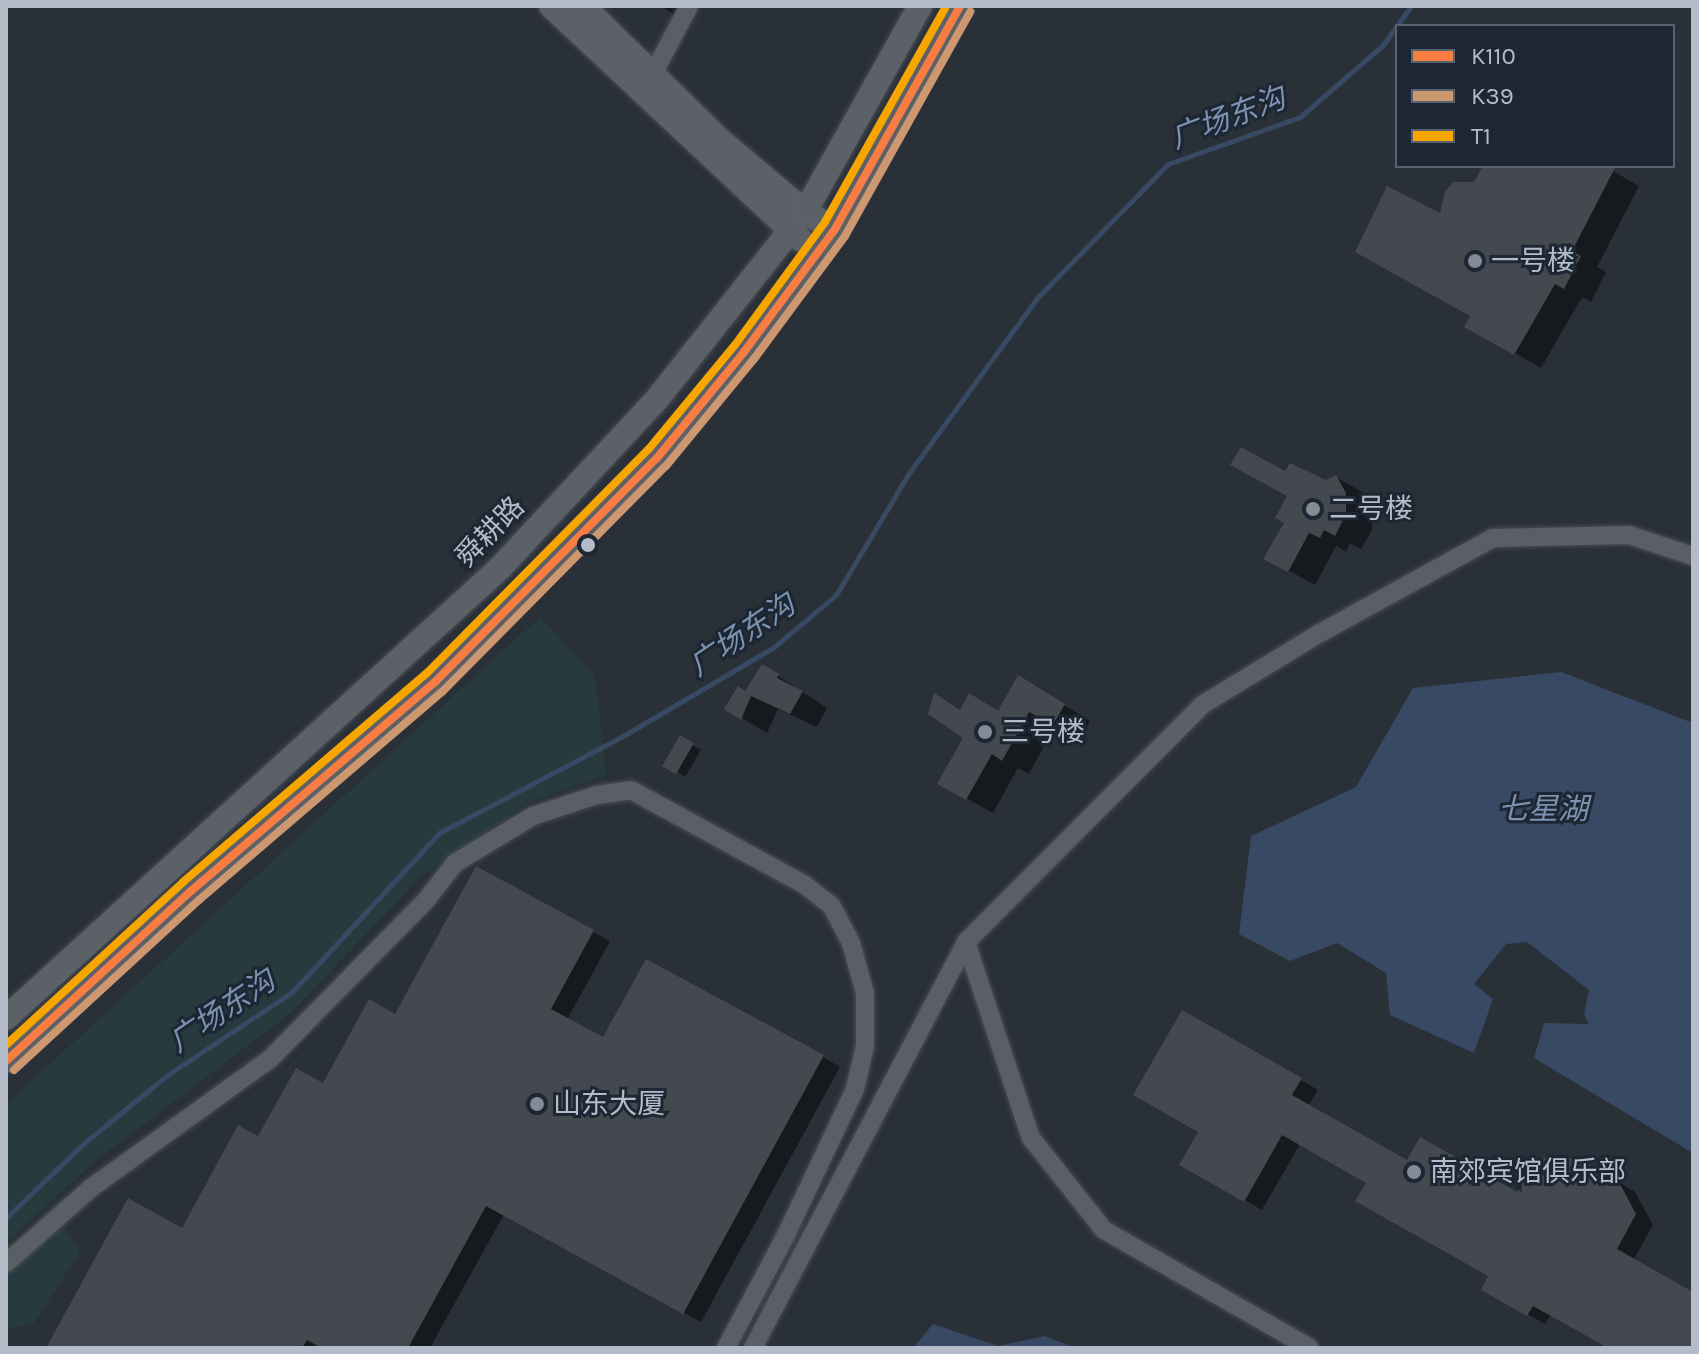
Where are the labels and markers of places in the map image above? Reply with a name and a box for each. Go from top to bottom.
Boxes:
place label: 一号楼 [1491,244,1575,278]
marker: 一号楼 [1466,252,1484,270]
place label: 二号楼 [1329,492,1413,526]
marker: 二号楼 [1304,500,1322,518]
unlabelled marker [580,537,596,553]
place label: 三号楼 [1001,715,1085,749]
marker: 三号楼 [976,723,994,741]
place label: 山东大厦 [553,1087,665,1121]
marker: 山东大厦 [528,1095,546,1113]
place label: 南郊宾馆俱乐部 [1430,1155,1626,1189]
marker: 南郊宾馆俱乐部 [1405,1163,1423,1181]

